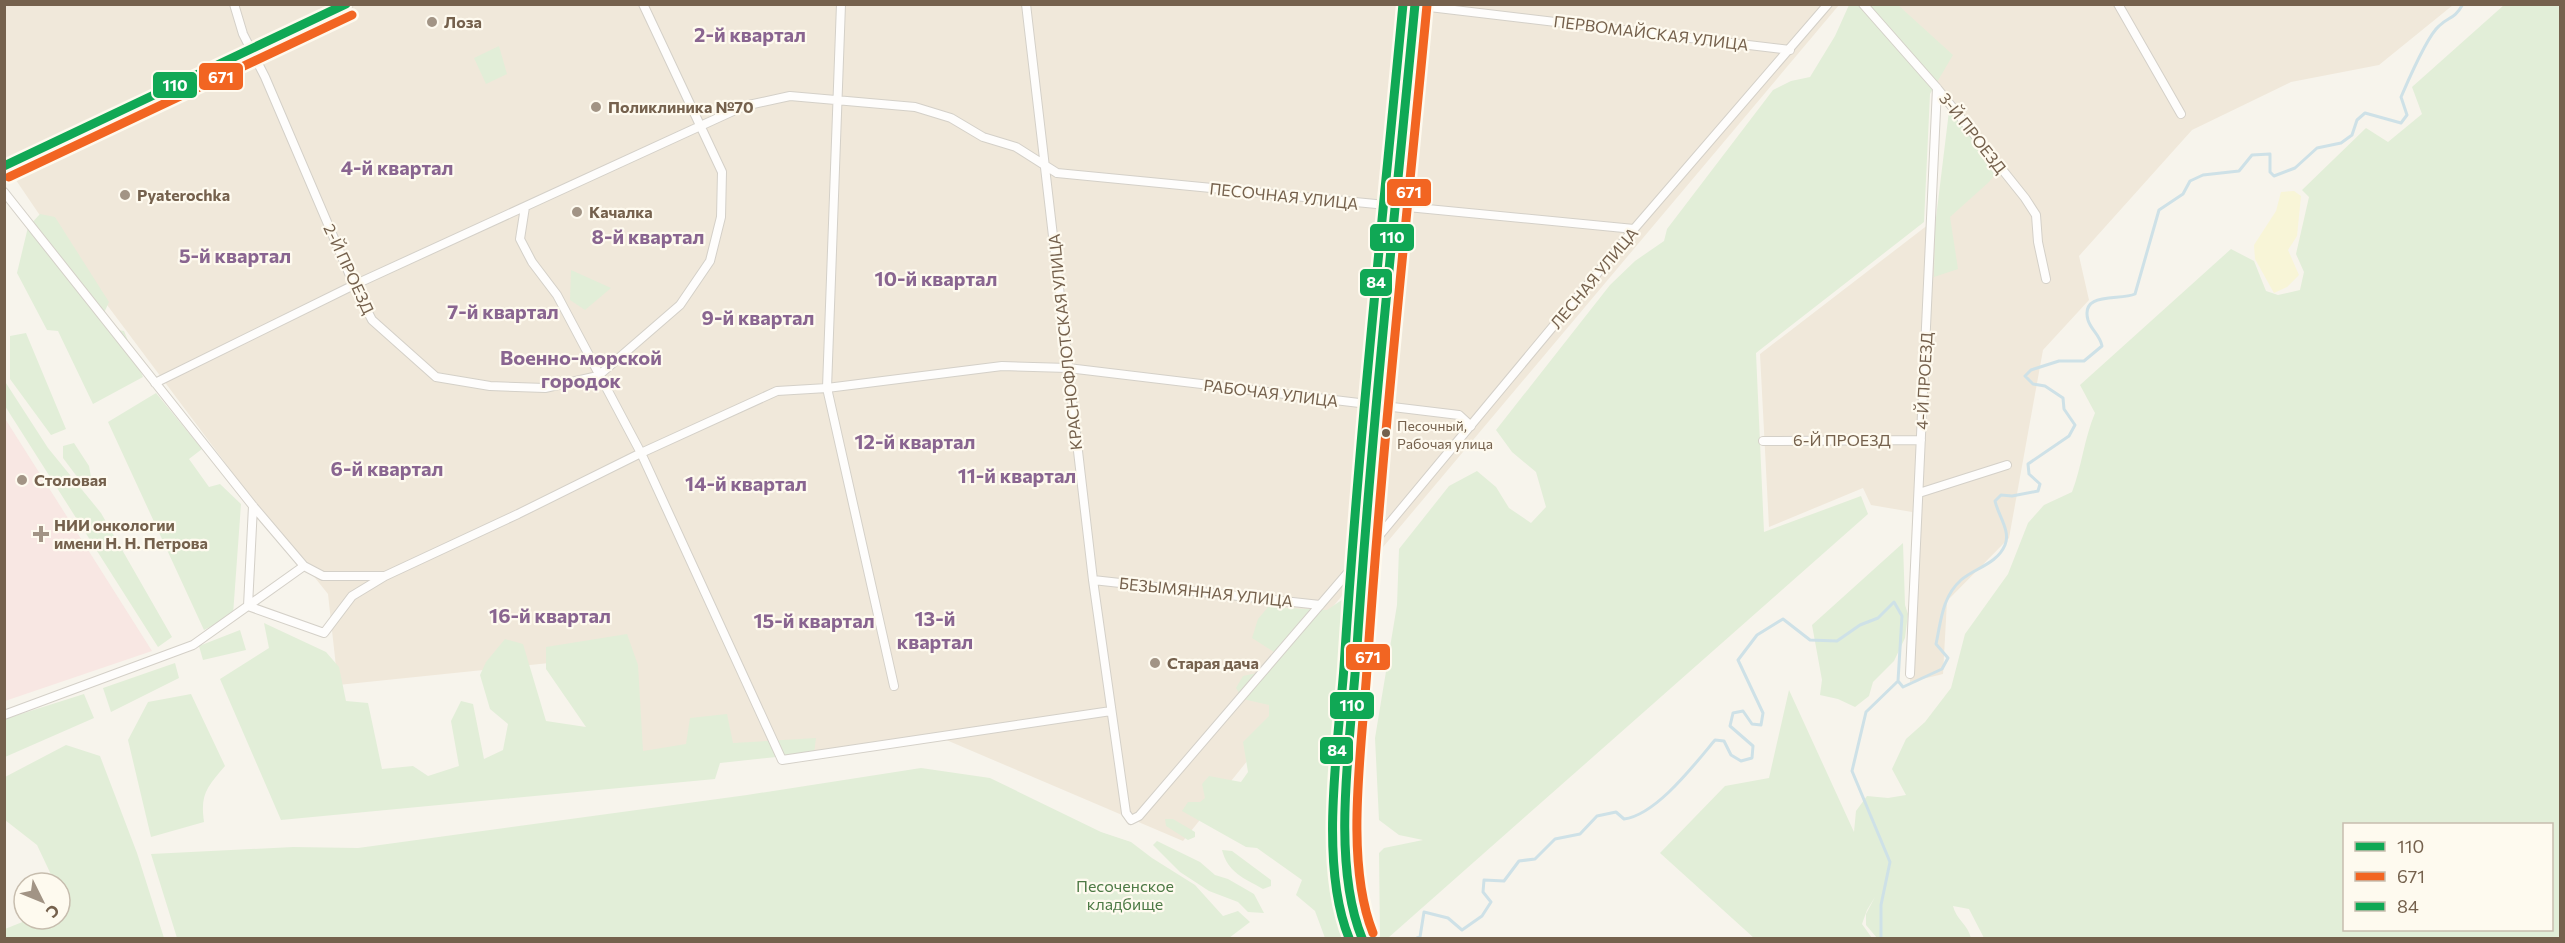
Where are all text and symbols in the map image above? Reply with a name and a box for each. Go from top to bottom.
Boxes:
street label: ПЕРВОМАЙСКАЯ УЛИЦА [1553,11,1750,54]
place label: Лоза [444,12,482,31]
marker: Лоза [425,15,439,29]
district label: 2-й квартал [694,22,806,46]
line badge: 671 [198,62,244,91]
text: 671 [208,67,234,86]
line badge: 110 [152,71,198,99]
text: 110 [162,75,188,94]
street label: 3-Й ПРОЕЗД [1936,89,2011,177]
place label: Поликлиника №70 [608,97,754,116]
marker: Поликлиника №70 [589,100,603,114]
district label: 4-й квартал [341,155,453,179]
street label: ПЕСОЧНАЯ УЛИЦА [1209,178,1360,213]
line badge: 671 [1386,178,1432,207]
text: 671 [1396,182,1422,201]
place label: Pyaterochka [137,185,230,204]
marker: Pyaterochka [118,188,132,202]
place label: Качалка [589,202,653,221]
marker: Качалка [570,205,584,219]
street label: 2-Й ПРОЕЗД [320,221,379,317]
line badge: 110 [1369,223,1415,252]
street label: ЛЕСНАЯ УЛИЦА [1546,223,1641,332]
district label: 8-й квартал [592,224,704,248]
text: 110 [1379,227,1405,246]
street label: КРАСНОФЛОТСКАЯ УЛИЦА [1044,233,1085,451]
district label: 5-й квартал [179,243,291,267]
district label: 10-й квартал [875,266,997,290]
line badge: 84 [1359,268,1393,297]
text: 84 [1366,272,1386,291]
district label: 7-й квартал [447,299,559,323]
district label: 9-й квартал [702,305,814,329]
street label: 4-Й ПРОЕЗД [1911,331,1936,430]
district label: Военно-морской городок [500,345,662,392]
street label: РАБОЧАЯ УЛИЦА [1203,375,1340,410]
place label: Песочный, Рабочая улица [1397,417,1493,452]
marker: Песочный, Рабочая улица [1380,427,1392,439]
district label: 12-й квартал [855,429,975,453]
street label: 6-Й ПРОЕЗД [1793,430,1891,449]
district label: 6-й квартал [331,456,443,480]
district label: 11-й квартал [958,463,1076,487]
place label: Столовая [34,470,107,489]
district label: 14-й квартал [685,471,807,495]
marker: Столовая [15,473,29,487]
place label: НИИ онкологии имени Н. Н. Петрова [54,515,208,552]
marker: НИИ онкологии имени Н. Н. Петрова [32,525,50,543]
street label: БЕЗЫМЯННАЯ УЛИЦА [1118,573,1294,610]
district label: 16-й квартал [489,603,611,627]
district label: 13-й квартал [897,606,973,653]
district label: 15-й квартал [753,608,875,632]
line badge: 671 [1345,643,1391,671]
text: 671 [1355,647,1381,666]
place label: Старая дача [1167,653,1259,672]
marker: Старая дача [1148,656,1162,670]
line badge: 110 [1329,691,1375,720]
text: 110 [1339,695,1365,714]
line badge: 84 [1319,736,1354,765]
text: 84 [1327,740,1347,759]
legend [2343,823,2553,931]
text: 110 [2397,835,2424,857]
text: 671 [2397,865,2425,887]
north arrow [12,871,72,931]
park label: Песоченское кладбище [1076,876,1174,913]
text: 84 [2397,895,2419,917]
text: С [43,901,64,922]

